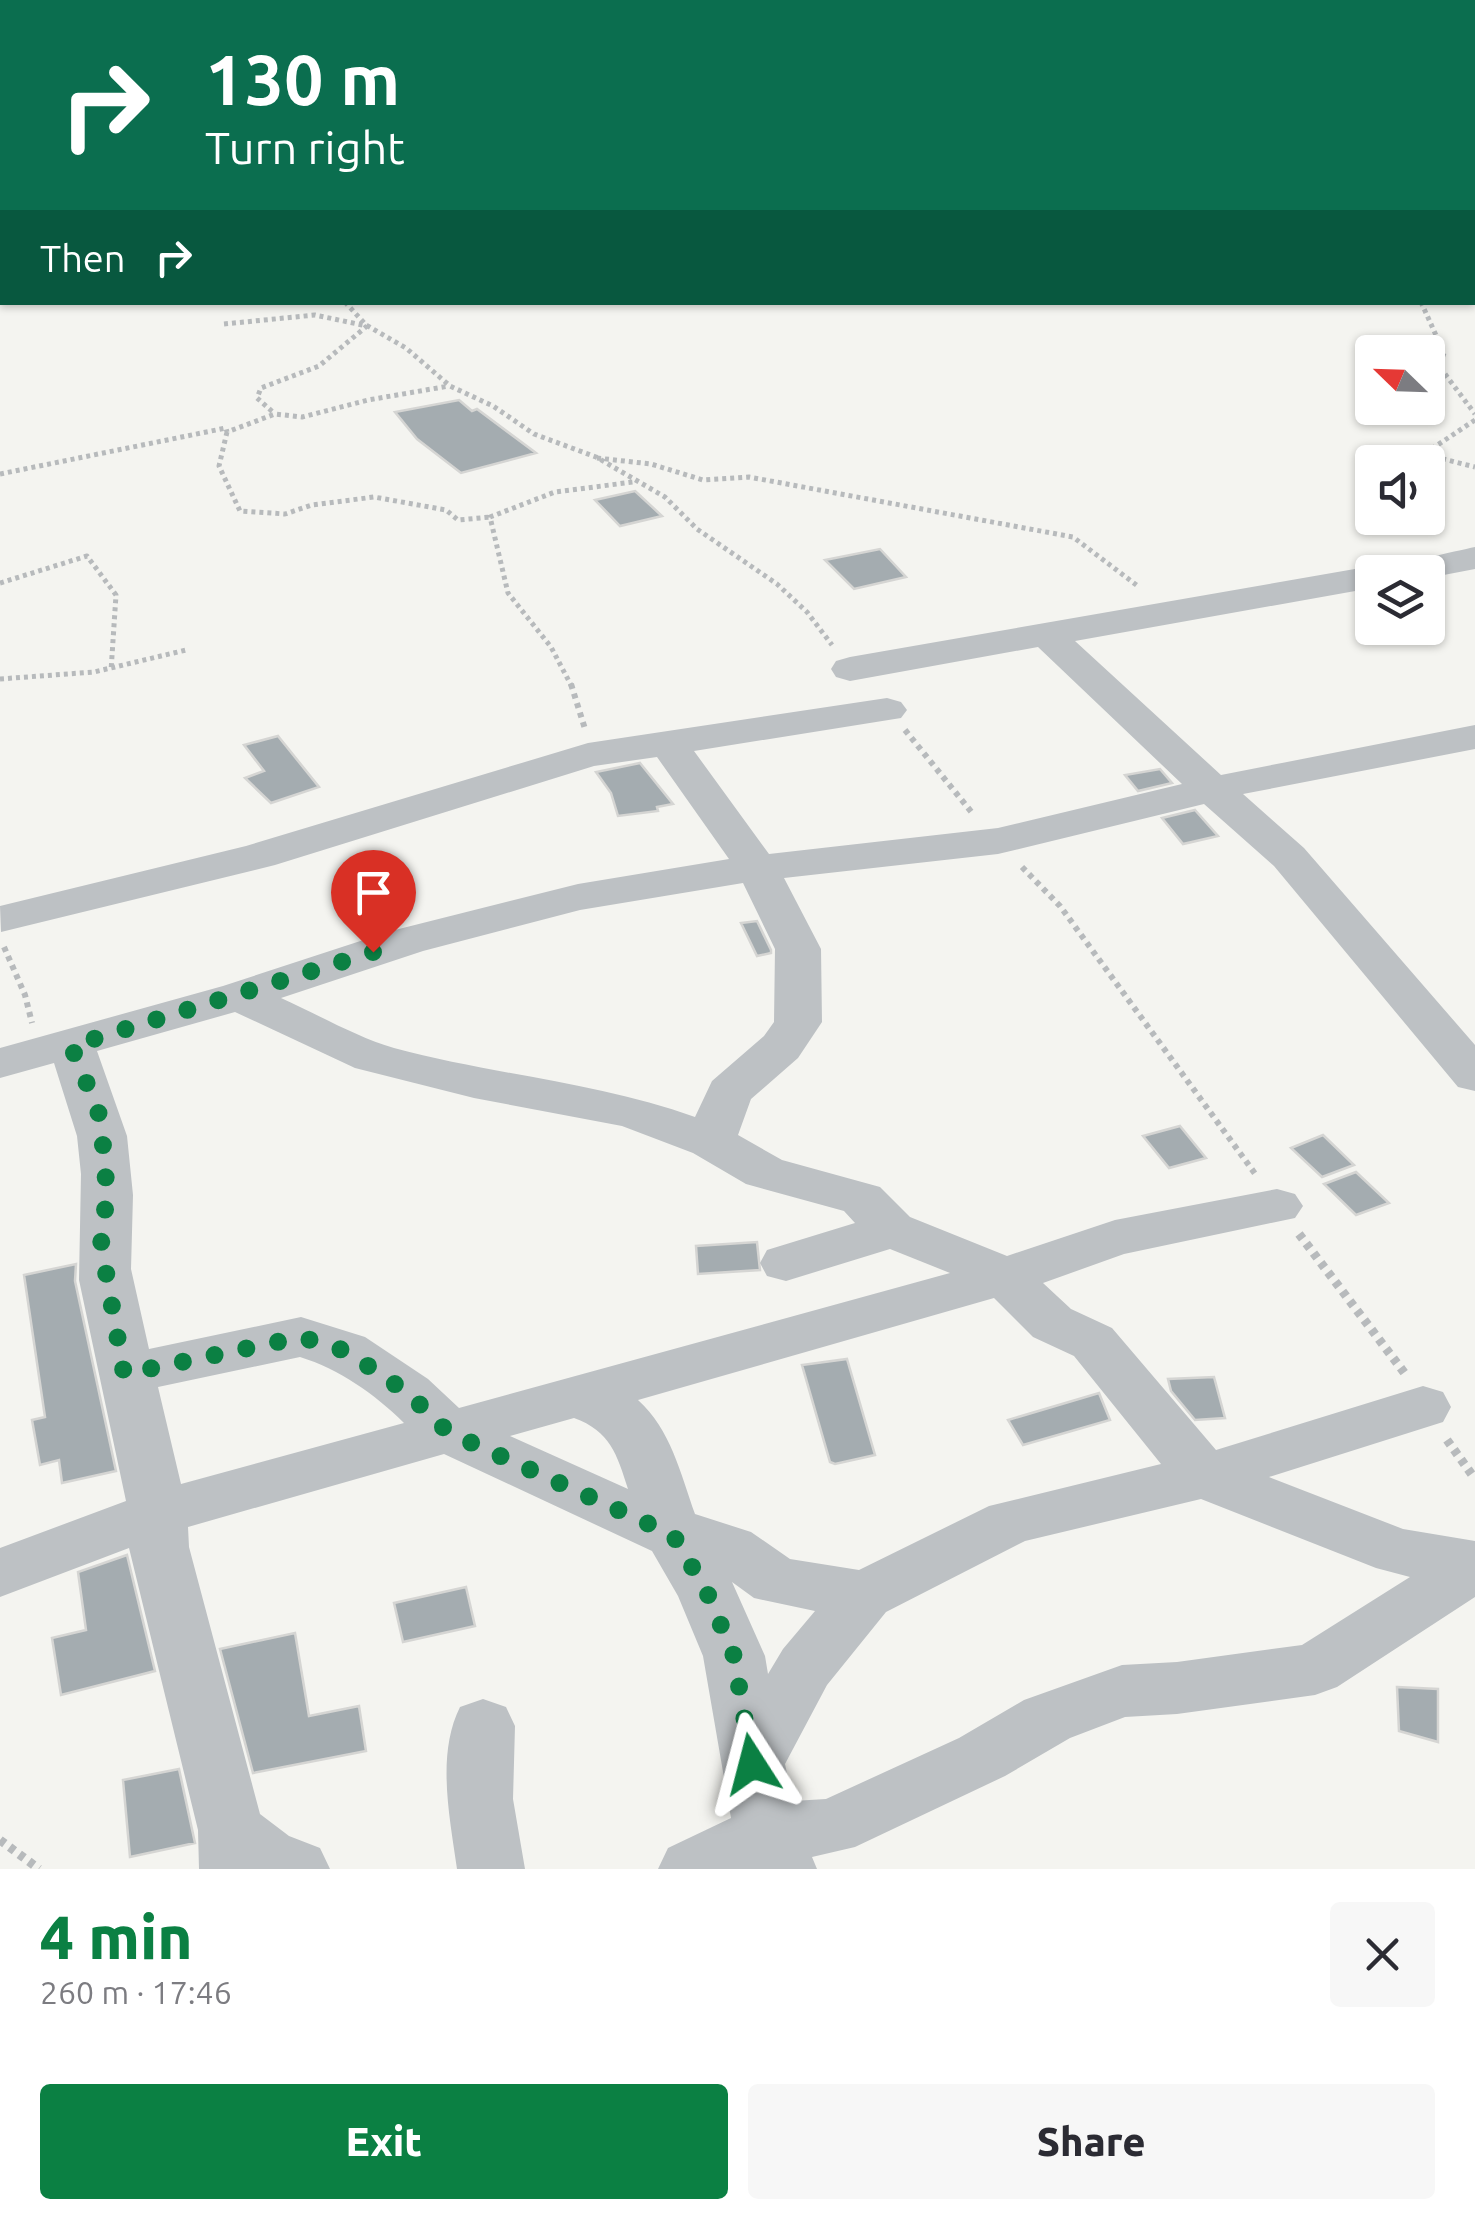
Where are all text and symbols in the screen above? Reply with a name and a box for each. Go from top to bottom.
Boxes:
icon: right [40,40,170,170]
text: 130 m [205,40,400,118]
text: Turn right [205,122,405,173]
icon: right [146,230,201,285]
text: Then [40,237,126,279]
north arrow [1355,335,1445,425]
map controls [1355,335,1445,645]
button: sound [1355,445,1445,535]
button: layers [1355,555,1445,645]
pin [331,850,416,953]
icon: arrive [346,865,401,920]
position arrow [700,1712,804,1816]
button: close [1330,1902,1435,2007]
text: 4 min [40,1903,193,1970]
text: 260 m · 17:46 [40,1974,232,2010]
button: Exit [40,2084,728,2199]
button: Share [748,2084,1435,2199]

